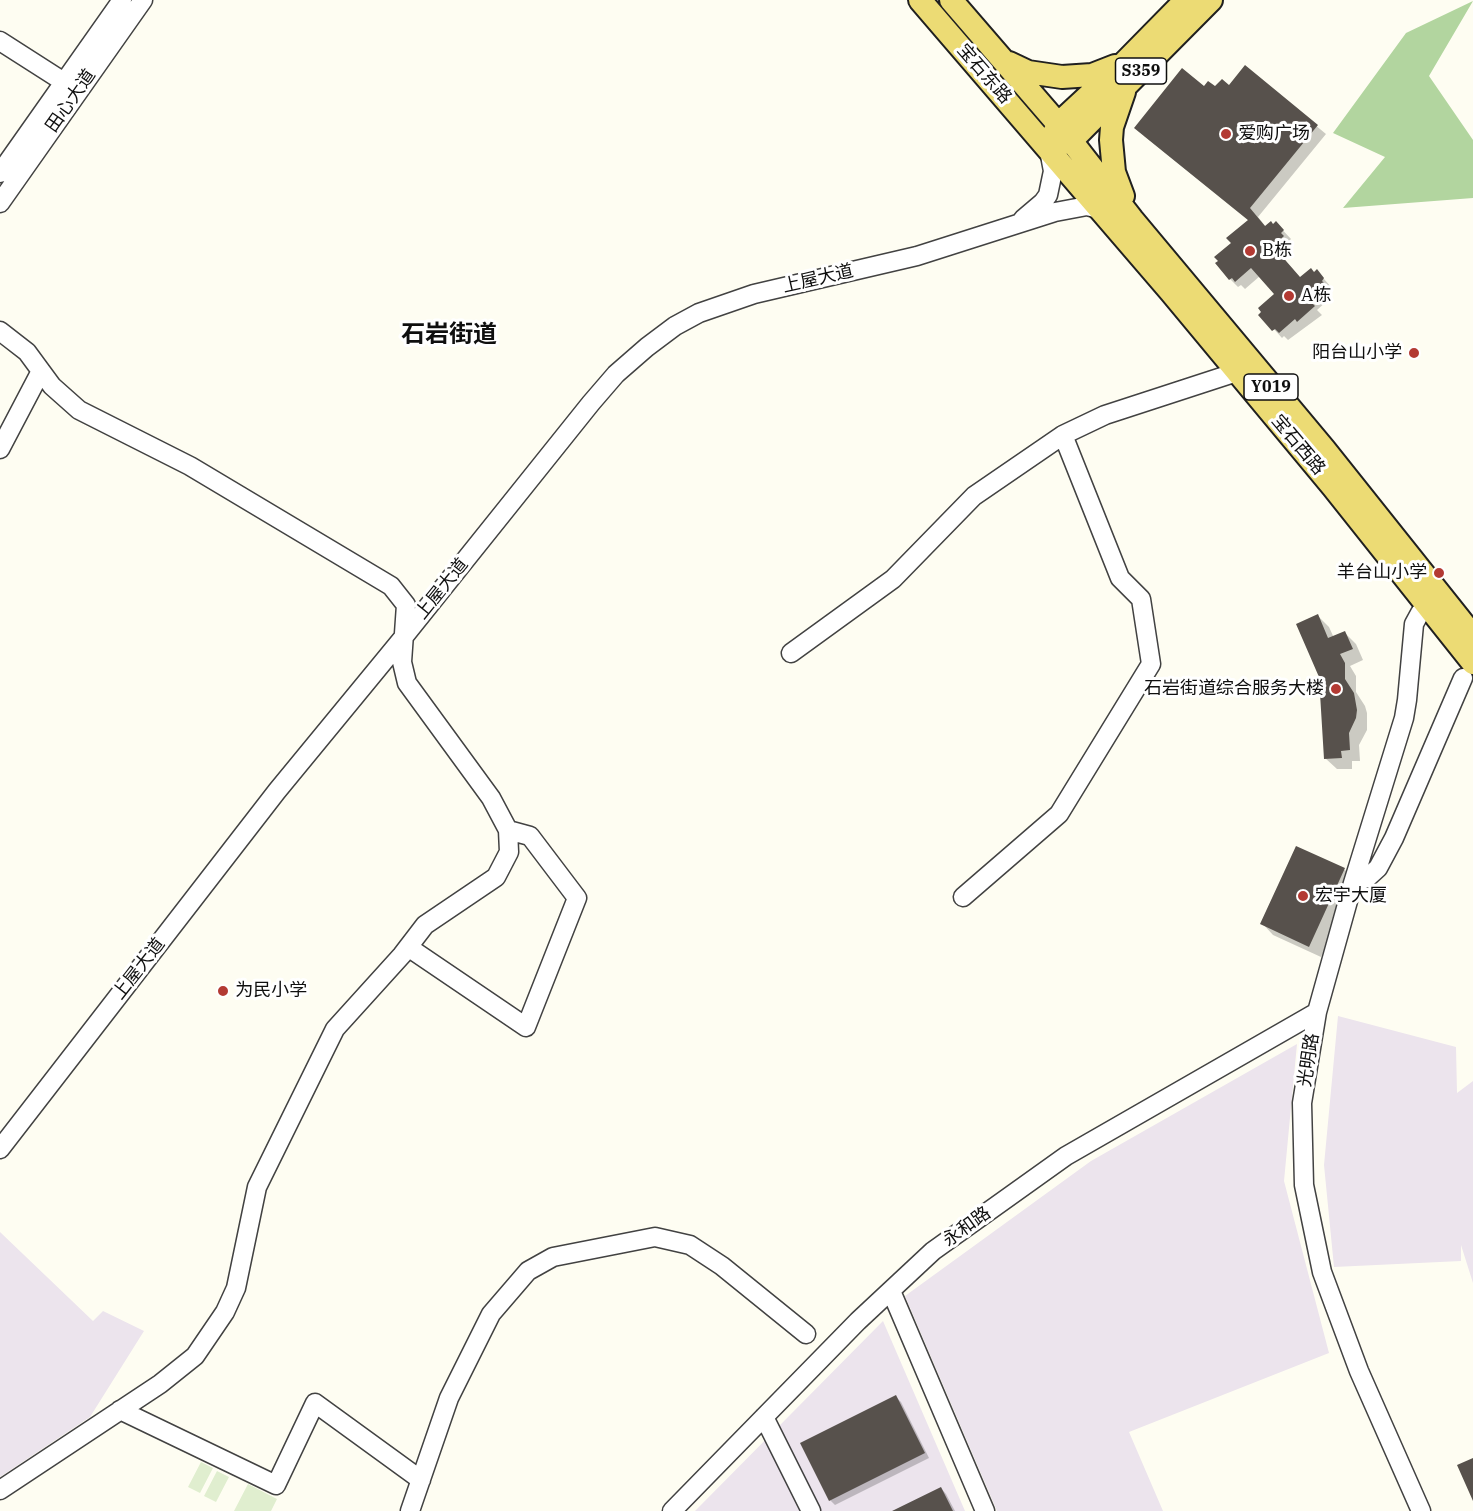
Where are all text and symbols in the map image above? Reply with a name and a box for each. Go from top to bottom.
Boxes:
street label: 宝石东路 [952,40,1016,108]
road number: S359 [1116,58,1166,84]
street label: 田心大道 [42,65,100,137]
place label: 爱购广场 [1238,123,1310,145]
marker: 爱购广场 [1219,127,1233,141]
place label: B栋 [1262,240,1292,262]
marker: B栋 [1243,244,1257,258]
street label: 上屋大道 [780,260,856,298]
place label: A栋 [1301,285,1331,307]
marker: A栋 [1282,289,1296,303]
district label: 石岩街道 [401,321,497,349]
place label: 阳台山小学 [1312,342,1402,364]
marker: 阳台山小学 [1407,346,1421,360]
road number: Y019 [1244,374,1298,400]
street label: 宝石西路 [1267,410,1329,480]
street label: 上屋大道 [411,554,473,624]
place label: 羊台山小学 [1337,562,1427,584]
marker: 羊台山小学 [1432,566,1446,580]
place label: 石岩街道综合服务大楼 [1144,678,1324,700]
marker: 石岩街道综合服务大楼 [1329,682,1343,696]
place label: 宏宇大厦 [1315,885,1387,907]
marker: 宏宇大厦 [1296,889,1310,903]
street label: 上屋大道 [108,934,170,1004]
place label: 为民小学 [235,980,307,1002]
marker: 为民小学 [216,984,230,998]
street label: 光明路 [1294,1032,1324,1088]
street label: 永和路 [939,1202,995,1252]

